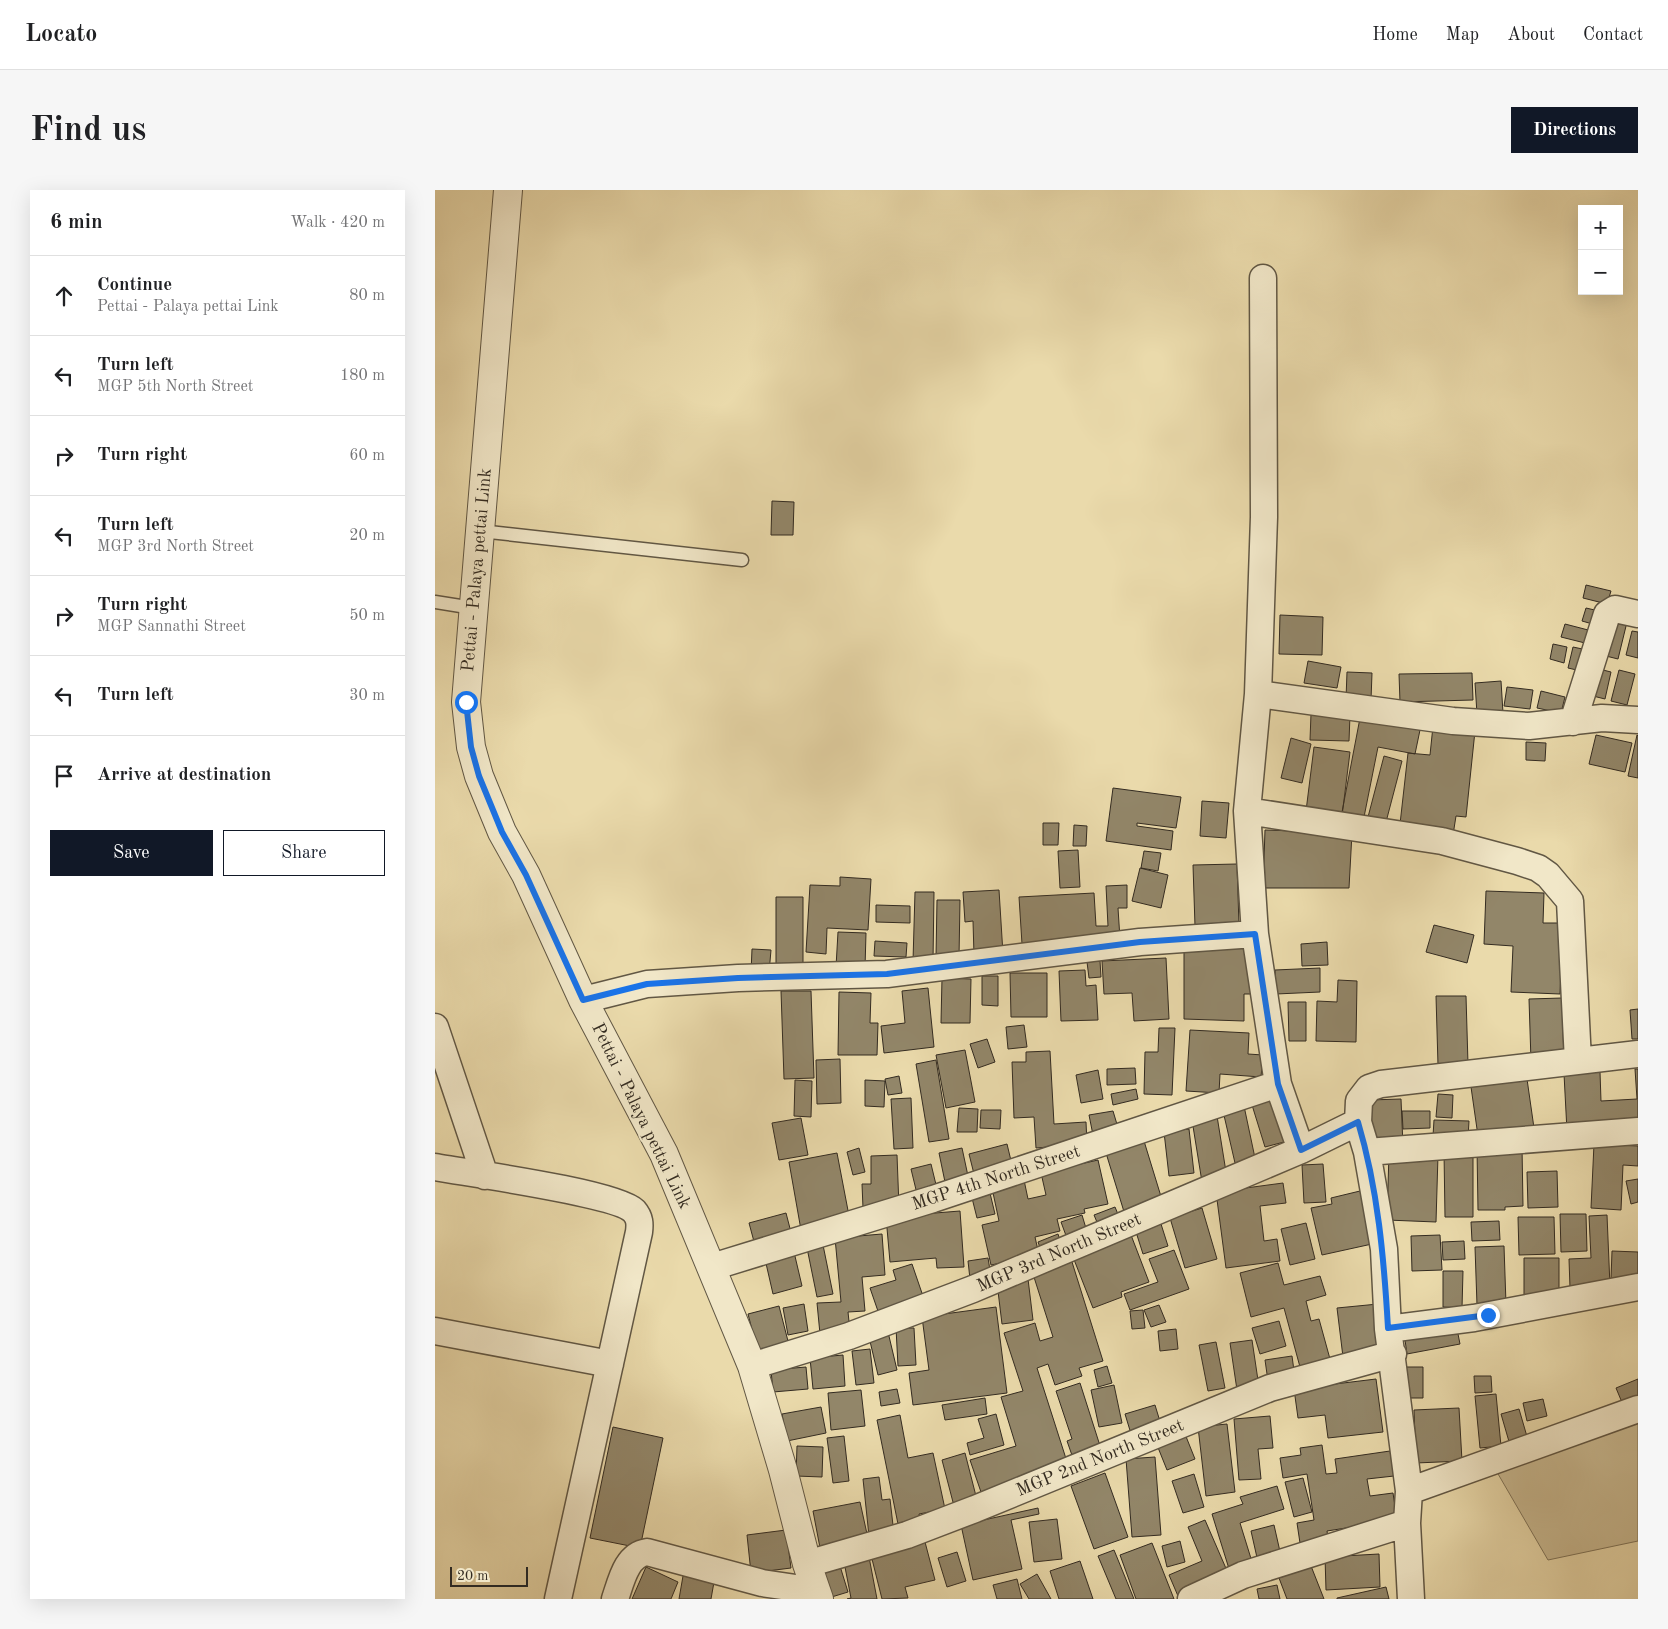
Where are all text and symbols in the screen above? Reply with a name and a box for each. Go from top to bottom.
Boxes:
text: Locato [25,23,97,47]
text: Home [1372,26,1418,44]
text: Map [1446,26,1479,44]
text: About [1507,26,1555,44]
text: Contact [1583,26,1643,44]
button: Directions [1511,107,1638,153]
text: Find us [30,113,146,148]
map controls [1578,205,1623,295]
button: + [1578,205,1623,250]
text: 6 min [50,212,103,233]
text: Walk · 420 m [290,215,385,231]
button: − [1578,250,1623,295]
text: Continue [97,276,172,295]
icon: ahead [50,282,78,310]
text: 80 m [349,288,385,304]
text: Pettai - Palaya pettai Link [97,299,279,315]
text: Turn left [97,356,174,375]
icon: left [50,362,78,390]
text: 180 m [340,368,385,384]
text: MGP 5th North Street [97,379,253,395]
icon: right [50,442,78,470]
text: Turn right [97,446,187,465]
text: 60 m [349,448,385,464]
street label: Pettai - Palaya pettai Link [459,467,495,673]
text: Turn left [97,516,174,535]
icon: left [50,522,78,550]
text: 20 m [349,528,385,544]
text: MGP 3rd North Street [97,539,254,555]
text: Turn right [97,596,187,615]
icon: right [50,602,78,630]
text: 50 m [349,608,385,624]
text: MGP Sannathi Street [97,619,246,635]
icon: left [50,682,78,710]
text: Turn left [97,686,174,705]
text: 30 m [349,688,385,704]
route start [455,691,478,714]
icon: arrive [50,762,78,790]
text: Arrive at destination [97,766,271,785]
button: Save [50,830,213,876]
button: Share [223,830,385,876]
street label: Pettai - Palaya pettai Link [588,1020,694,1212]
street label: MGP 4th North Street [910,1142,1082,1214]
street label: MGP 3rd North Street [974,1210,1144,1296]
route end [1477,1304,1500,1327]
street label: MGP 2nd North Street [1014,1416,1186,1500]
scale bar [450,1564,527,1587]
text: 20 m [457,1569,488,1583]

